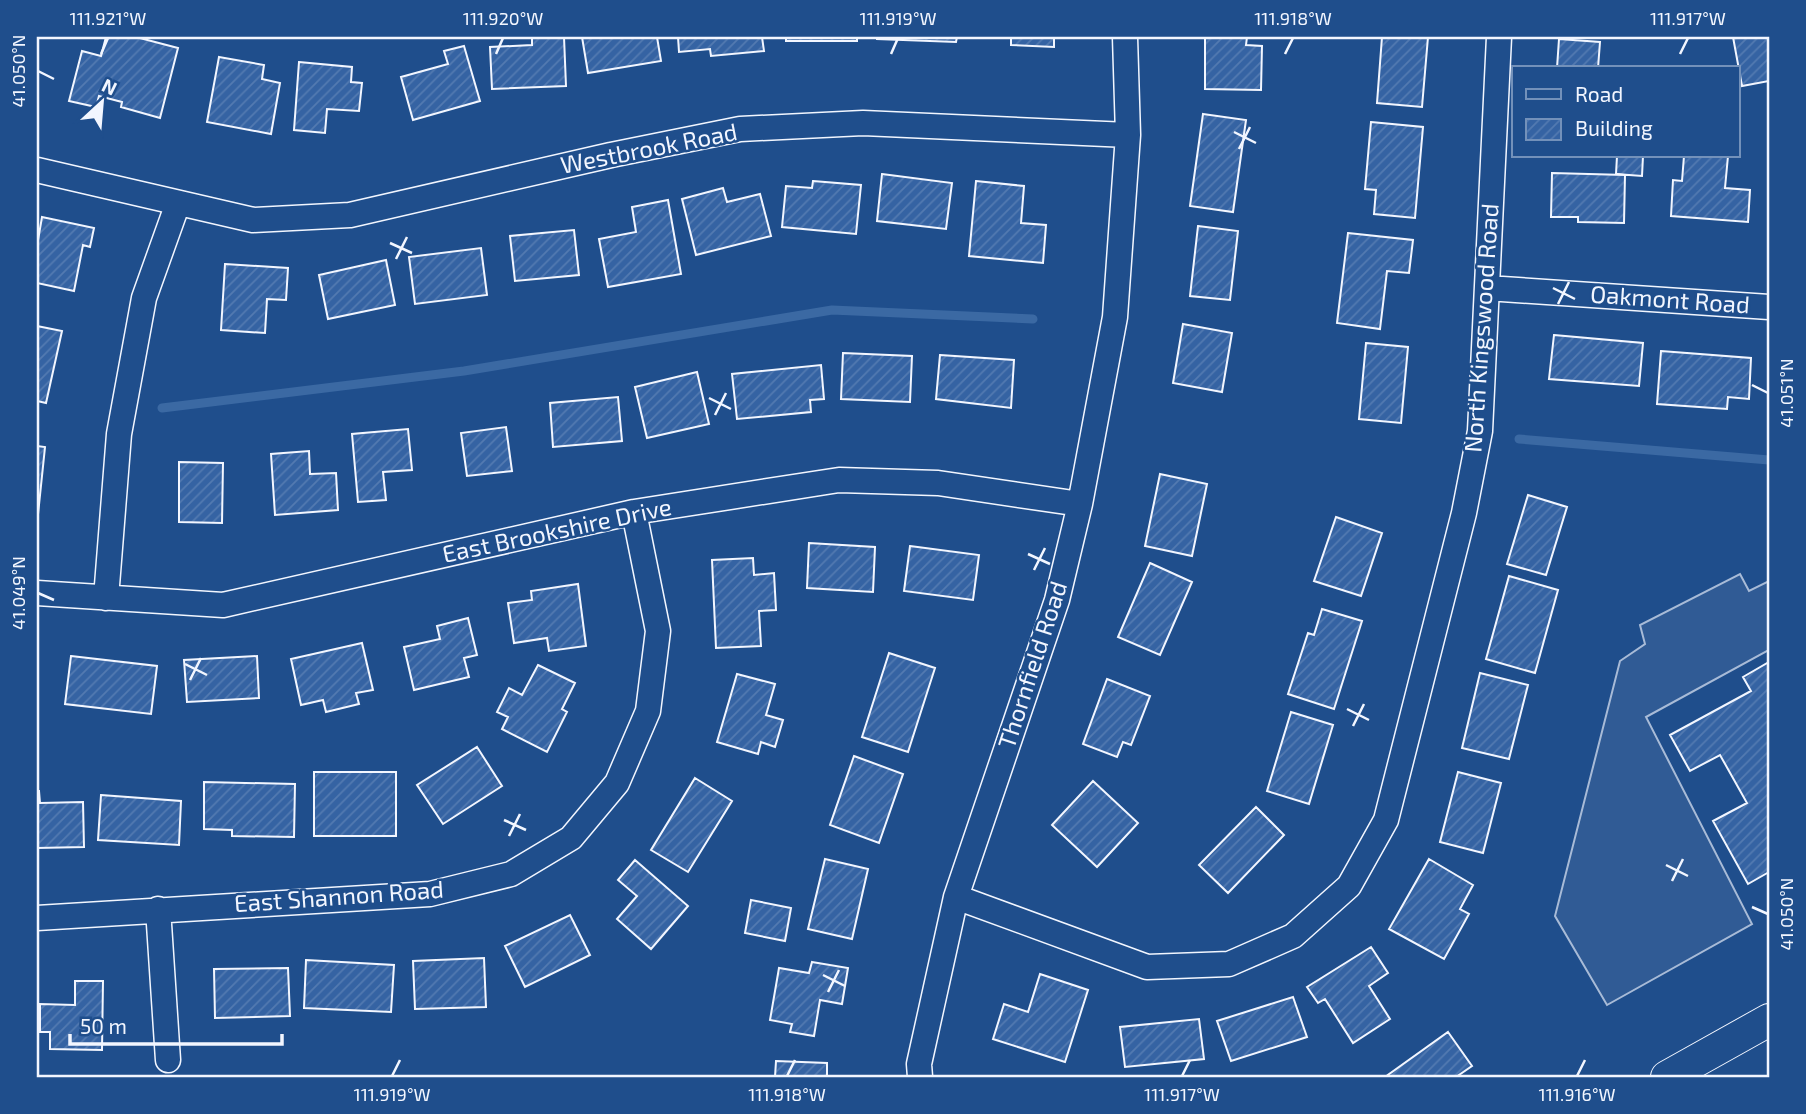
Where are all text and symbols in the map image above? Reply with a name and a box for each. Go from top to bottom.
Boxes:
text: 111.921°W [70,7,146,29]
text: 111.920°W [463,7,543,29]
text: 111.919°W [860,7,936,29]
text: 111.918°W [1254,7,1332,29]
text: 111.917°W [1650,7,1726,29]
text: 41.050°N [7,35,29,107]
north arrow [66,66,136,136]
legend [1512,66,1740,158]
text: N [98,73,121,100]
text: Road [1575,81,1623,106]
text: Building [1575,115,1653,140]
street label: Westbrook Road [558,116,740,179]
street label: North Kingswood Road [1457,202,1504,453]
street label: Oakmont Road [1589,278,1751,319]
text: 41.051°N [1775,358,1797,428]
street label: East Brookshire Drive [439,491,674,568]
text: 41.049°N [7,556,29,630]
street label: Thornfield Road [991,577,1072,752]
street label: East Shannon Road [233,874,445,917]
text: 41.050°N [1775,878,1797,950]
scale bar [70,1002,282,1046]
text: 50 m [80,1013,127,1038]
text: 111.919°W [354,1083,430,1105]
text: 111.918°W [748,1083,826,1105]
text: 111.917°W [1144,1083,1220,1105]
text: 111.916°W [1539,1083,1615,1105]

